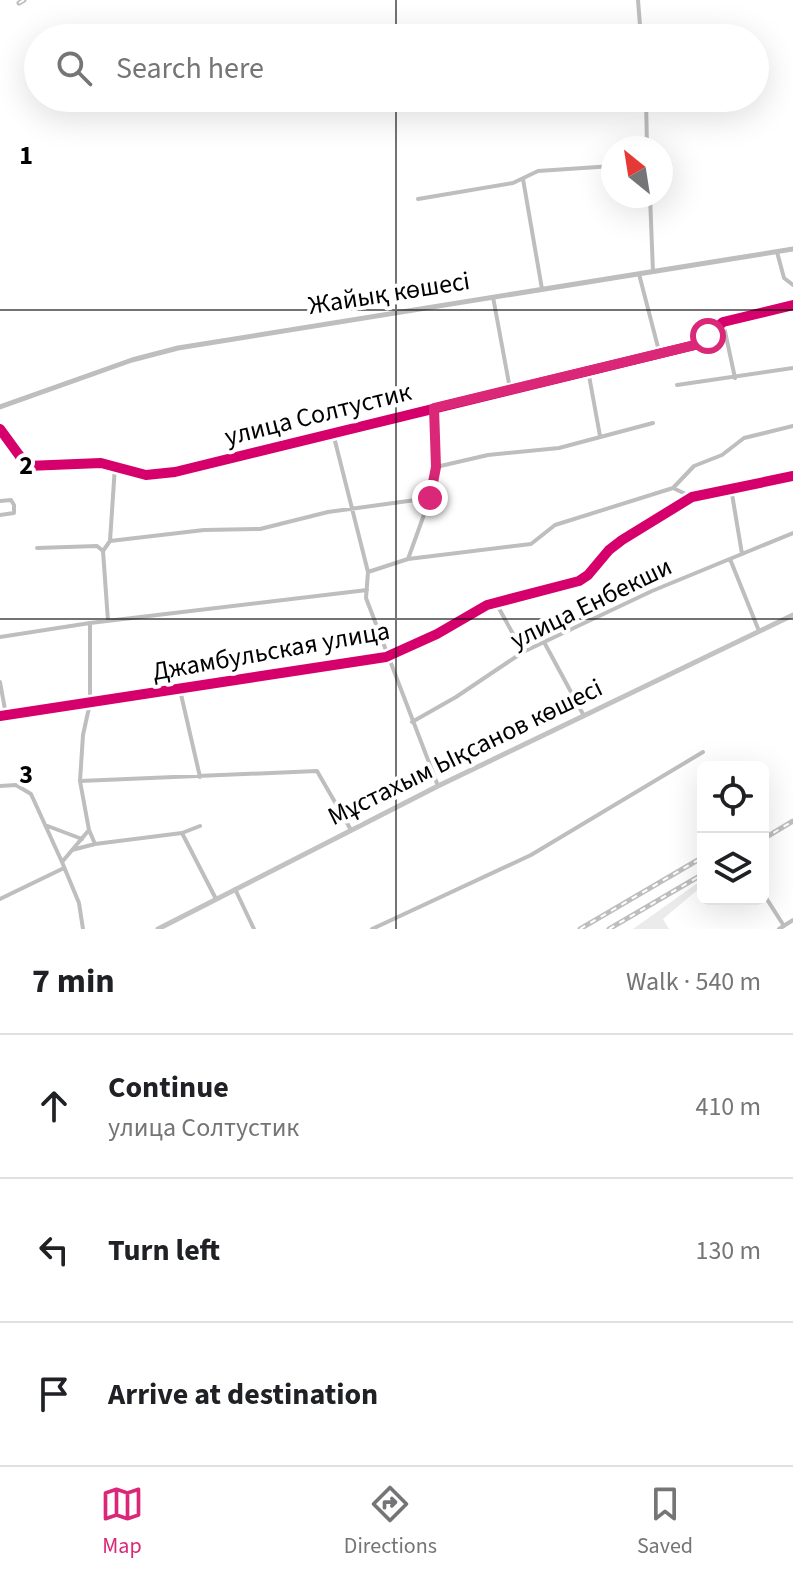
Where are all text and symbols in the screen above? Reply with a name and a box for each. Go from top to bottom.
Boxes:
search box [24,24,769,112]
icon: search [52,46,96,90]
text: Search here [116,47,264,90]
north arrow [601,136,673,208]
text: 1 [19,137,33,174]
street label: Жайық көшесі [306,262,472,324]
route start [690,318,726,354]
street label: улица Солтустик [221,373,415,455]
text: 2 [19,447,33,484]
route end [412,480,448,516]
street label: улица Енбекши [504,548,678,658]
street label: Джамбульская улица [149,612,393,690]
street label: Мұстахым Ықсанов көшесі [321,669,609,835]
text: 3 [19,756,33,793]
map controls [697,761,769,905]
button: locate [697,761,769,833]
button: layers [697,833,769,905]
text: 7 min [32,957,115,1006]
text: Walk · 540 m [626,963,761,1000]
text: Continue [108,1066,229,1109]
icon: ahead [32,1084,76,1128]
text: 410 m [695,1088,761,1125]
text: улица Солтустик [108,1109,299,1146]
icon: left [32,1228,76,1272]
text: Turn left [108,1229,220,1272]
text: 130 m [695,1232,761,1269]
icon: arrive [32,1372,76,1416]
text: Arrive at destination [108,1373,378,1416]
tab: Map [100,1482,144,1562]
tab: Directions [344,1482,437,1562]
tab: Saved [637,1482,693,1562]

